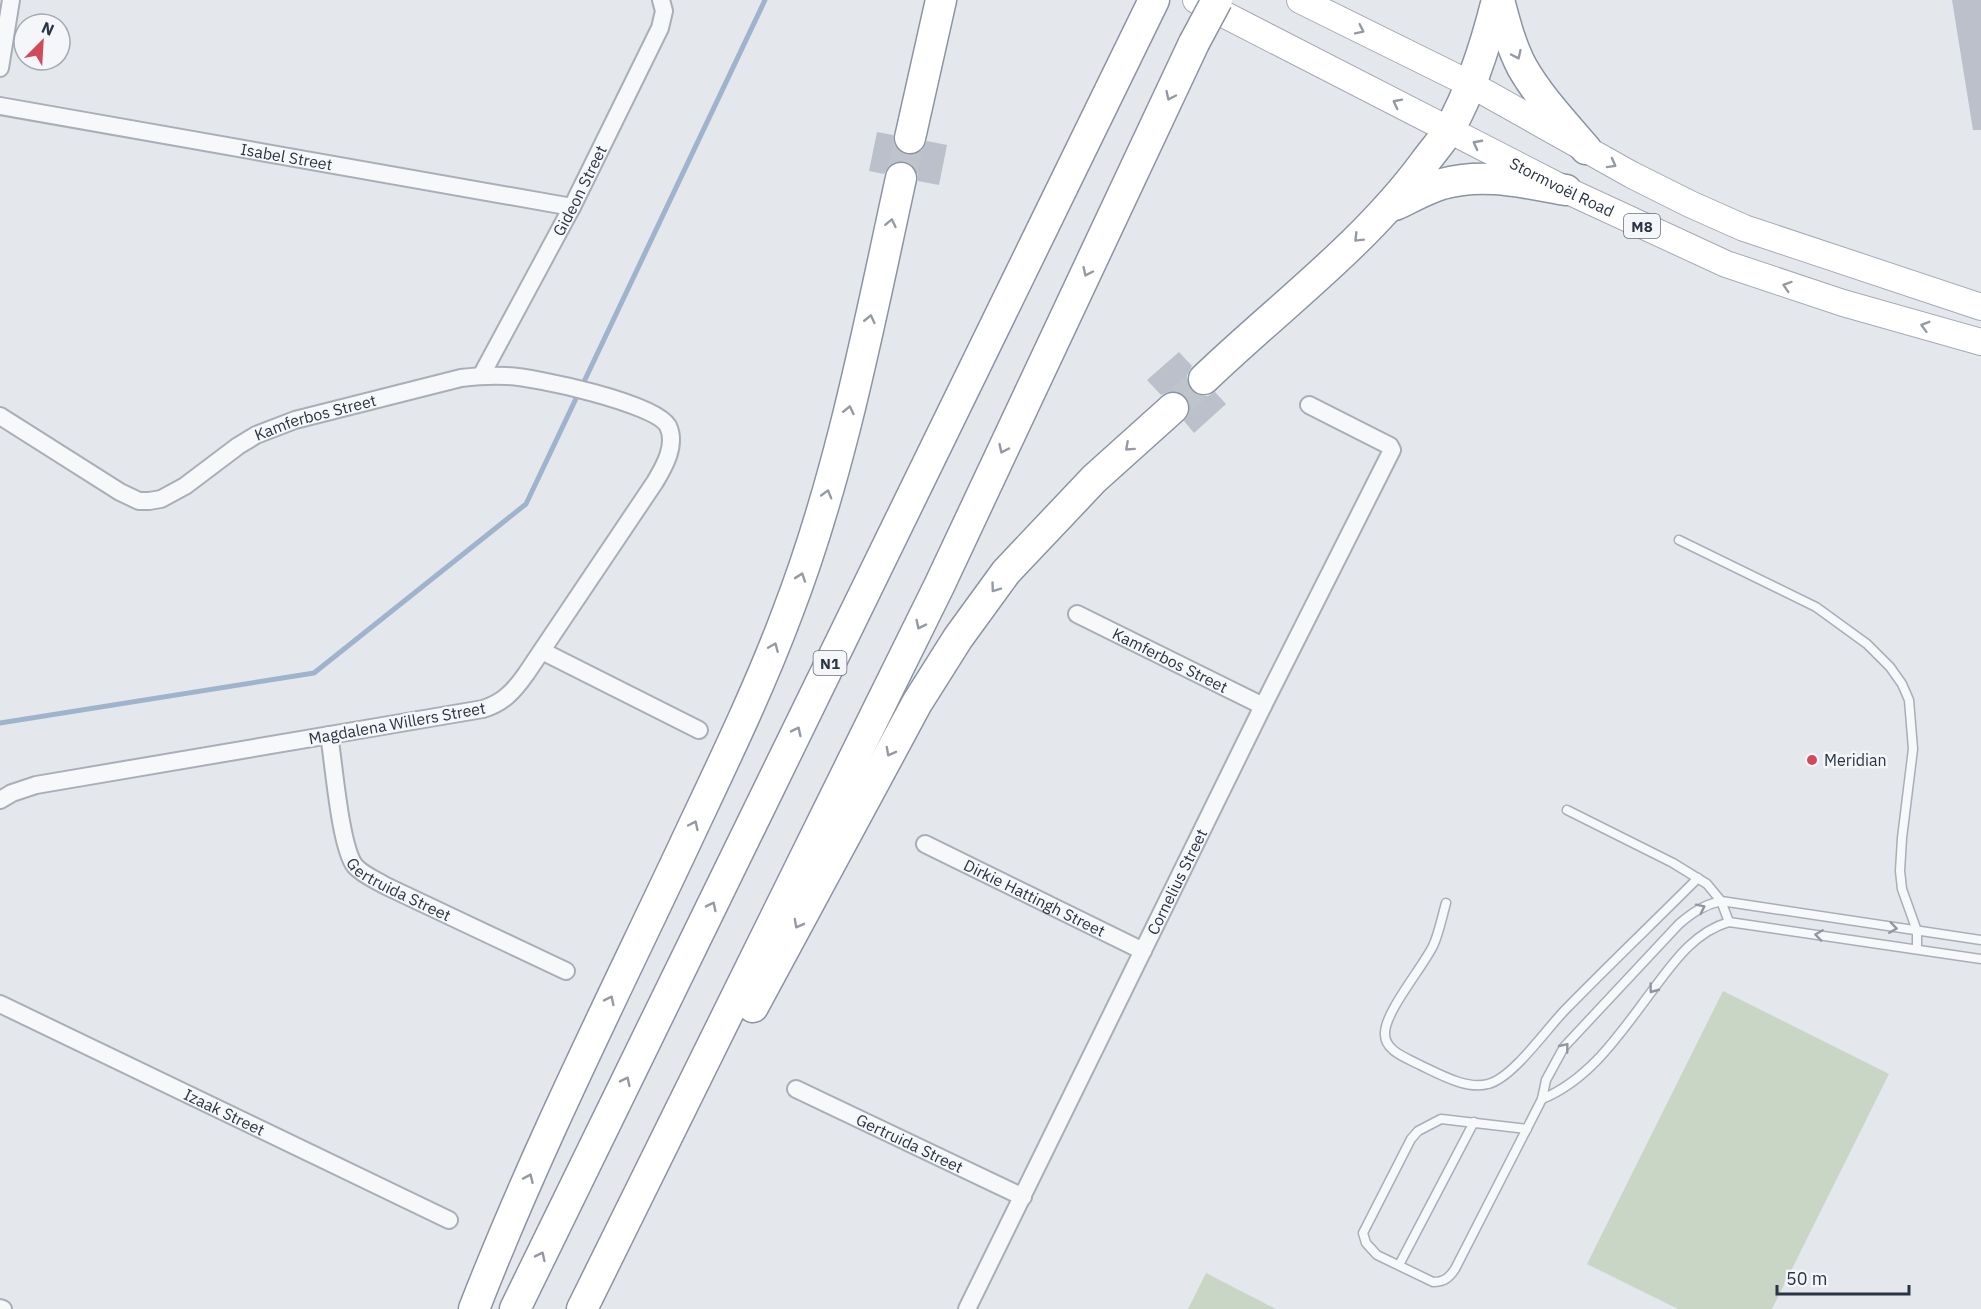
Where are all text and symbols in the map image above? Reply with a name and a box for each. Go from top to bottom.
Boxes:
north arrow [12,12,72,72]
text: N [39,17,57,40]
one-way arrow [1353,22,1364,34]
one-way arrow [1510,49,1522,60]
one-way arrow [1165,89,1177,100]
one-way arrow [1393,98,1404,110]
street label: Isabel Street [239,139,334,175]
one-way arrow [1472,139,1483,151]
street label: Gideon Street [548,142,611,239]
street label: Stormvoël Road [1506,153,1617,221]
one-way arrow [1606,157,1617,168]
road number: M8 [1624,214,1660,238]
one-way arrow [884,218,897,228]
one-way arrow [1354,231,1365,242]
one-way arrow [1082,266,1094,277]
one-way arrow [1782,281,1793,293]
one-way arrow [862,314,875,324]
one-way arrow [1920,321,1930,334]
street label: Kamferbos Street [251,390,378,445]
one-way arrow [841,405,854,415]
one-way arrow [1126,440,1136,451]
one-way arrow [999,442,1011,453]
one-way arrow [820,489,832,500]
one-way arrow [793,572,806,583]
one-way arrow [991,582,1002,593]
one-way arrow [915,618,927,629]
street label: Kamferbos Street [1109,623,1231,697]
one-way arrow [767,642,779,653]
road number: N1 [814,651,846,675]
street label: Magdalena Willers Street [307,698,487,748]
one-way arrow [790,726,802,737]
one-way arrow [886,746,897,757]
place label: Meridian [1824,750,1887,770]
marker: Meridian [1805,753,1819,767]
one-way arrow [687,820,699,831]
street label: Cornelius Street [1142,825,1211,938]
street label: Gertruida Street [342,854,454,925]
street label: Dirkie Hattingh Street [961,855,1109,941]
one-way arrow [704,901,716,912]
one-way arrow [1695,904,1706,916]
one-way arrow [794,918,805,928]
one-way arrow [1888,921,1897,933]
one-way arrow [1815,929,1824,941]
one-way arrow [1649,983,1660,994]
one-way arrow [603,996,614,1007]
one-way arrow [1558,1042,1569,1053]
one-way arrow [619,1077,631,1088]
street label: Izaak Street [181,1084,268,1140]
street label: Gertruida Street [853,1109,966,1177]
one-way arrow [522,1173,534,1184]
one-way arrow [534,1252,545,1263]
scale bar [1777,1258,1909,1296]
text: 50 m [1786,1267,1828,1290]

